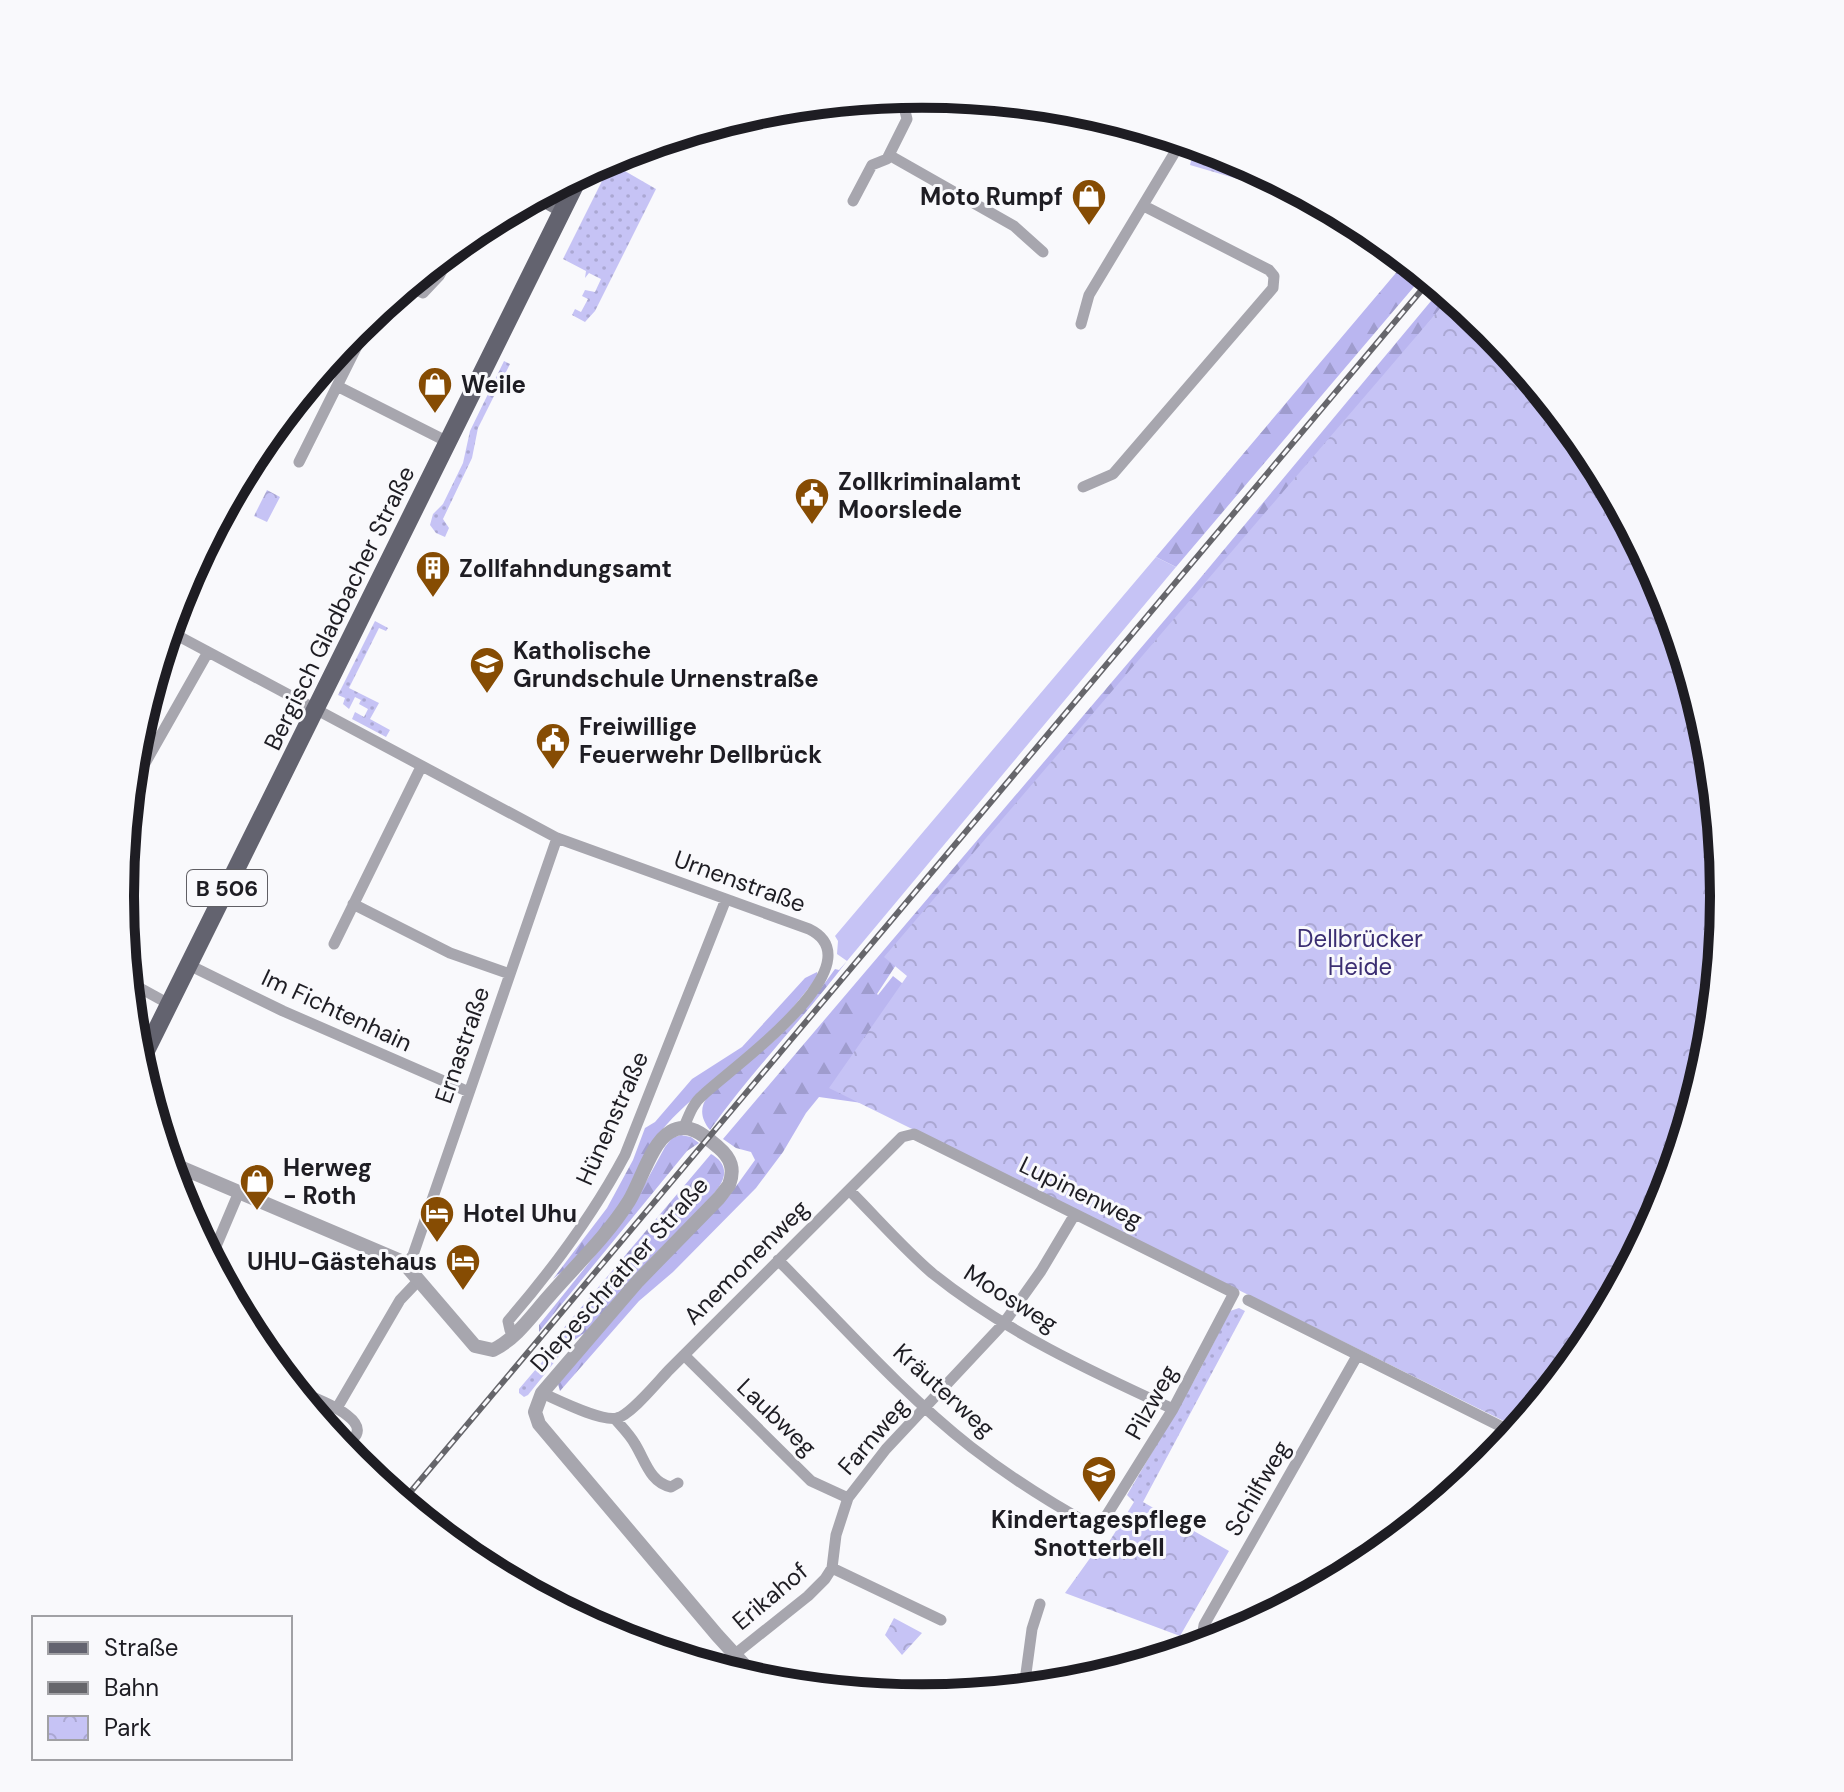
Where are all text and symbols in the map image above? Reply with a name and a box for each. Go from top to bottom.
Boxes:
shop icon: Moto Rumpf [1070,177,1108,227]
place label: Moto Rumpf [920,181,1063,212]
shop icon: Weile [416,365,454,415]
place label: Weile [461,369,526,400]
street label: Bergisch Gladbacher Straße [257,461,421,755]
place label: Zollkriminalamt Moorslede [838,466,1021,525]
public building icon: Zollkriminalamt Moorslede [793,476,831,526]
building icon: Zollfahndungsamt [414,549,452,599]
place label: Zollfahndungsamt [459,553,672,584]
place label: Katholische Grundschule Urnenstraße [513,635,819,694]
school or university icon: Katholische Grundschule Urnenstraße [468,645,506,695]
place label: Freiwillige Feuerwehr Dellbrück [579,711,822,770]
public building icon: Freiwillige Feuerwehr Dellbrück [534,721,572,771]
street label: Urnenstraße [670,843,810,919]
road number: B 506 [187,870,267,906]
park label: Dellbrücker Heide [1297,923,1423,982]
street label: Im Fichtenhain [257,962,417,1058]
street label: Ernastraße [428,983,496,1107]
street label: Hünenstraße [569,1046,655,1190]
street label: Lupinenweg [1014,1149,1148,1235]
place label: Herweg - Roth [283,1152,372,1211]
shop icon: Herweg - Roth [238,1162,276,1212]
street label: Diepeschrather Straße [523,1170,715,1378]
street label: Anemonenweg [677,1193,815,1331]
hotel icon: Hotel Uhu [418,1194,456,1244]
place label: Hotel Uhu [463,1198,577,1229]
hotel icon: UHU-Gästehaus [444,1242,482,1292]
place label: UHU-Gästehaus [247,1246,437,1277]
street label: Moosweg [958,1257,1064,1339]
street label: Kräuterweg [887,1336,1001,1444]
street label: Pilzweg [1118,1359,1184,1445]
street label: Laubweg [731,1372,823,1462]
street label: Farnweg [831,1391,915,1481]
street label: Schilfweg [1217,1435,1297,1541]
school or university icon: Kindertagespflege Snotterbell [1080,1454,1118,1504]
place label: Kindertagespflege Snotterbell [991,1504,1207,1563]
street label: Erikahof [726,1555,814,1637]
legend [32,1616,292,1760]
text: Straße [104,1632,178,1663]
text: Bahn [104,1672,159,1703]
text: Park [104,1712,151,1743]

